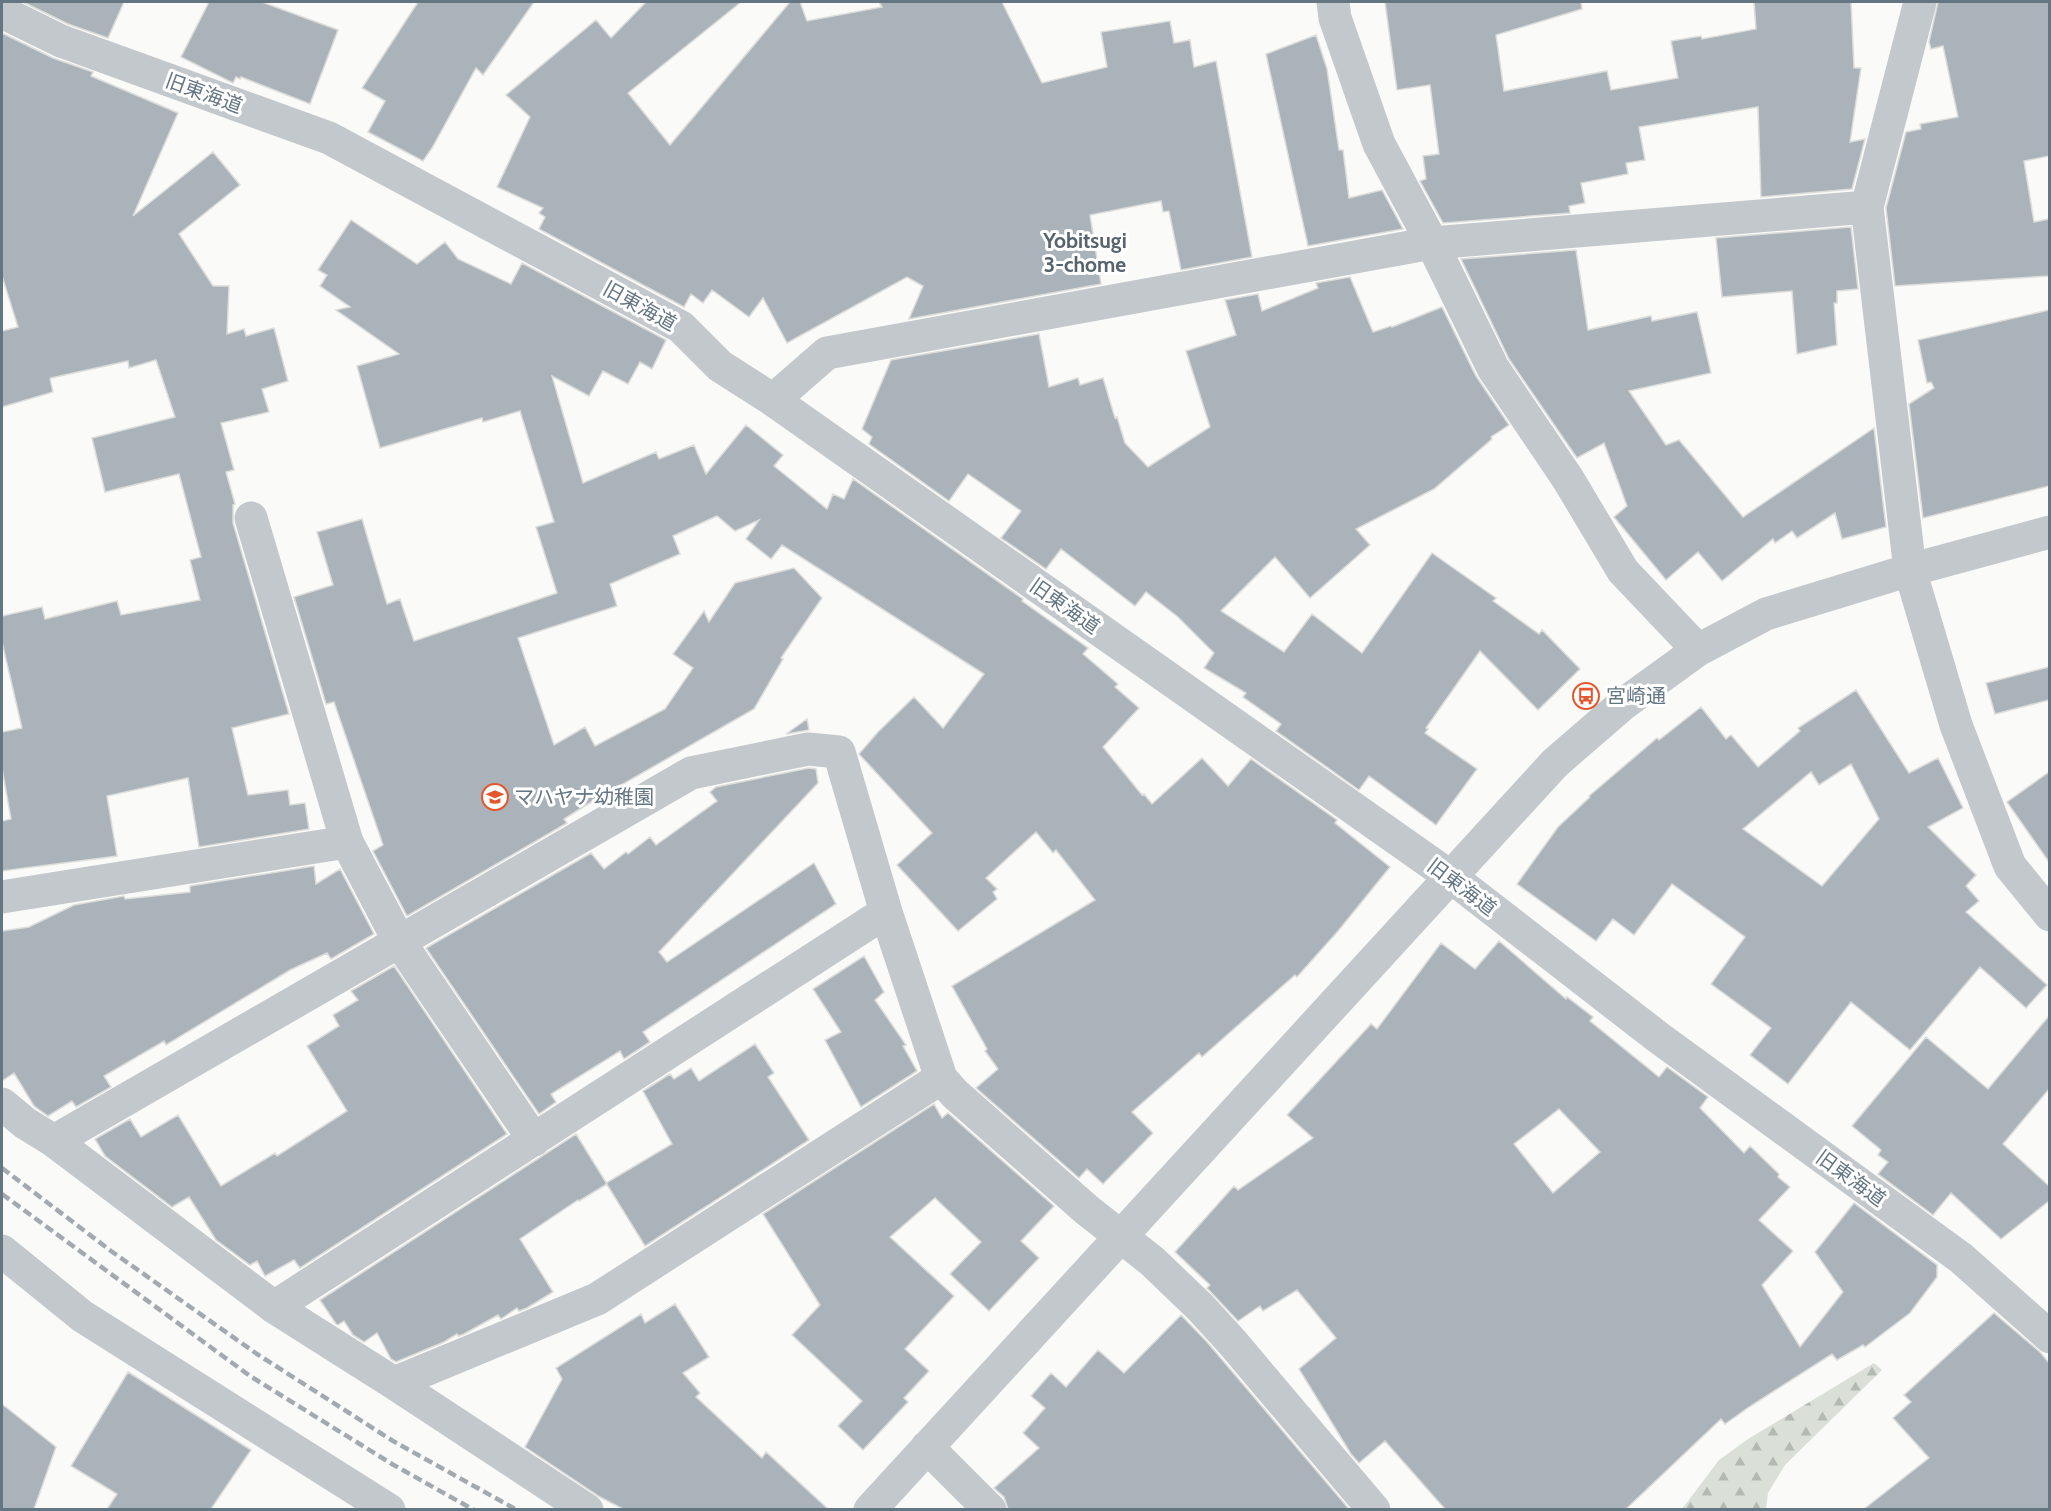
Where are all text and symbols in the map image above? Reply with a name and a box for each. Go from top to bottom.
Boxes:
street label: 旧東海道 [162,68,246,118]
district label: Yobitsugi 3-chome [1042,228,1127,277]
street label: 旧東海道 [599,276,681,336]
street label: 旧東海道 [1025,573,1105,639]
bus stop icon: 宮崎通 [1571,681,1601,711]
place label: 宮崎通 [1606,684,1666,708]
school or university icon: マハヤナ幼稚園 [480,782,510,812]
place label: マハヤナ幼稚園 [514,785,654,809]
street label: 旧東海道 [1423,853,1501,921]
street label: 旧東海道 [1812,1145,1890,1211]

